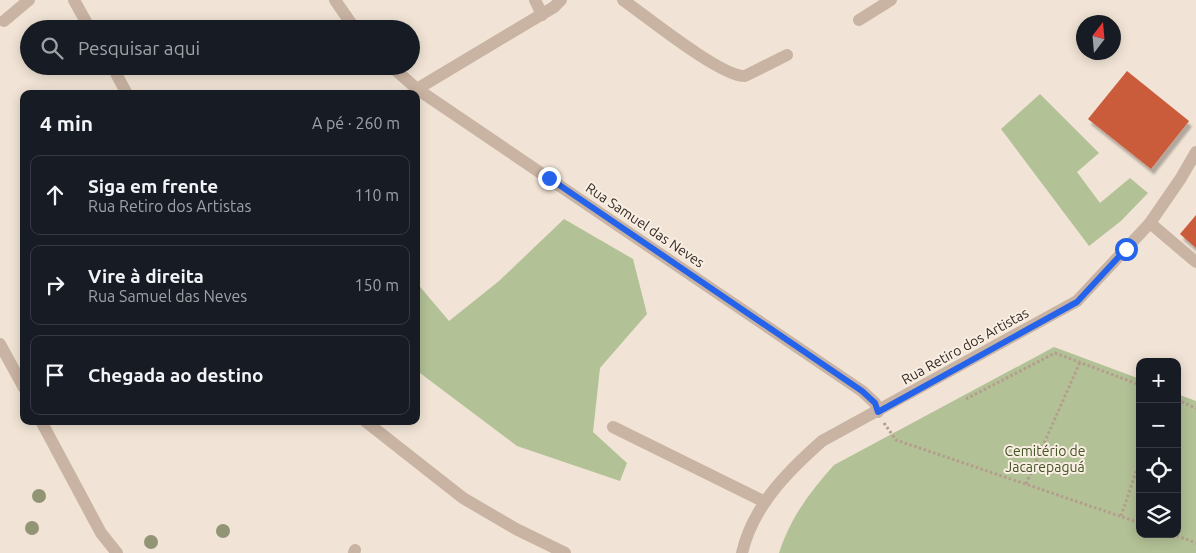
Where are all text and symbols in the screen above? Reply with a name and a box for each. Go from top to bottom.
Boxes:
north arrow [1076,15,1121,60]
search box [20,20,420,75]
icon: search [38,34,66,62]
text: Pesquisar aqui [78,37,200,59]
text: 4 min [40,111,93,135]
text: A pé · 260 m [312,114,400,132]
route end [538,167,561,190]
text: Siga em frente [88,175,218,197]
street label: Rua Samuel das Neves [583,179,707,271]
icon: ahead [41,181,69,209]
text: 110 m [354,186,399,204]
text: Rua Retiro dos Artistas [88,197,251,215]
route start [1115,238,1138,261]
text: Vire à direita [88,265,204,287]
icon: right [41,271,69,299]
text: 150 m [354,276,399,294]
text: Rua Samuel das Neves [88,287,247,305]
street label: Rua Retiro dos Artistas [899,304,1031,388]
map controls [1136,358,1181,538]
button: + [1136,358,1181,403]
icon: arrive [41,361,69,389]
text: Chegada ao destino [88,364,264,386]
button: − [1136,403,1181,448]
park label: Cemitério de Jacarepaguá [1004,443,1086,475]
button: locate [1136,448,1181,493]
button: layers [1136,493,1181,538]

